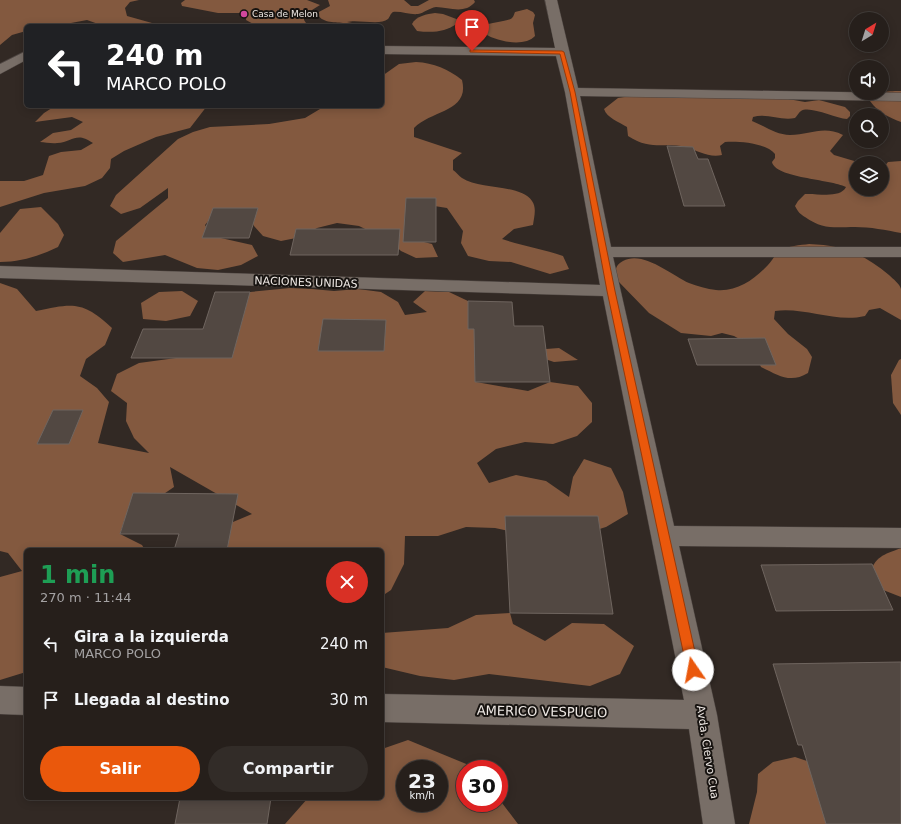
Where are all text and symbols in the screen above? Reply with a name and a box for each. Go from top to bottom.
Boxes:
marker: Casa de Melon [239,9,249,19]
place label: Casa de Melon [252,9,318,19]
pin [455,10,489,51]
north arrow [849,12,889,52]
map controls [849,12,889,196]
icon: arrive [461,16,483,38]
text: 240 m [106,39,203,72]
icon: left [40,40,92,92]
button: sound [849,60,889,100]
text: MARCO POLO [106,73,227,94]
button: search [849,108,889,148]
button: layers [849,156,889,196]
street label: NACIONES UNIDAS [254,274,358,291]
text: 1 min [40,561,115,589]
button: close [326,561,368,603]
text: 270 m · 11:44 [40,590,131,605]
text: Gira a la izquierda [74,628,229,646]
icon: left [40,633,62,655]
text: 240 m [320,635,368,653]
text: MARCO POLO [74,646,161,661]
position arrow [672,649,714,691]
icon: arrive [40,689,62,711]
text: Llegada al destino [74,691,229,709]
text: 30 m [330,691,368,709]
street label: AMERICO VESPUCIO [477,703,607,720]
street label: Avda. Ciervo Cua [694,705,721,800]
button: Salir [40,746,200,792]
button: Compartir [208,746,368,792]
speed limit sign: 30 [456,760,508,812]
text: 23 [408,769,436,793]
text: km/h [409,790,435,801]

